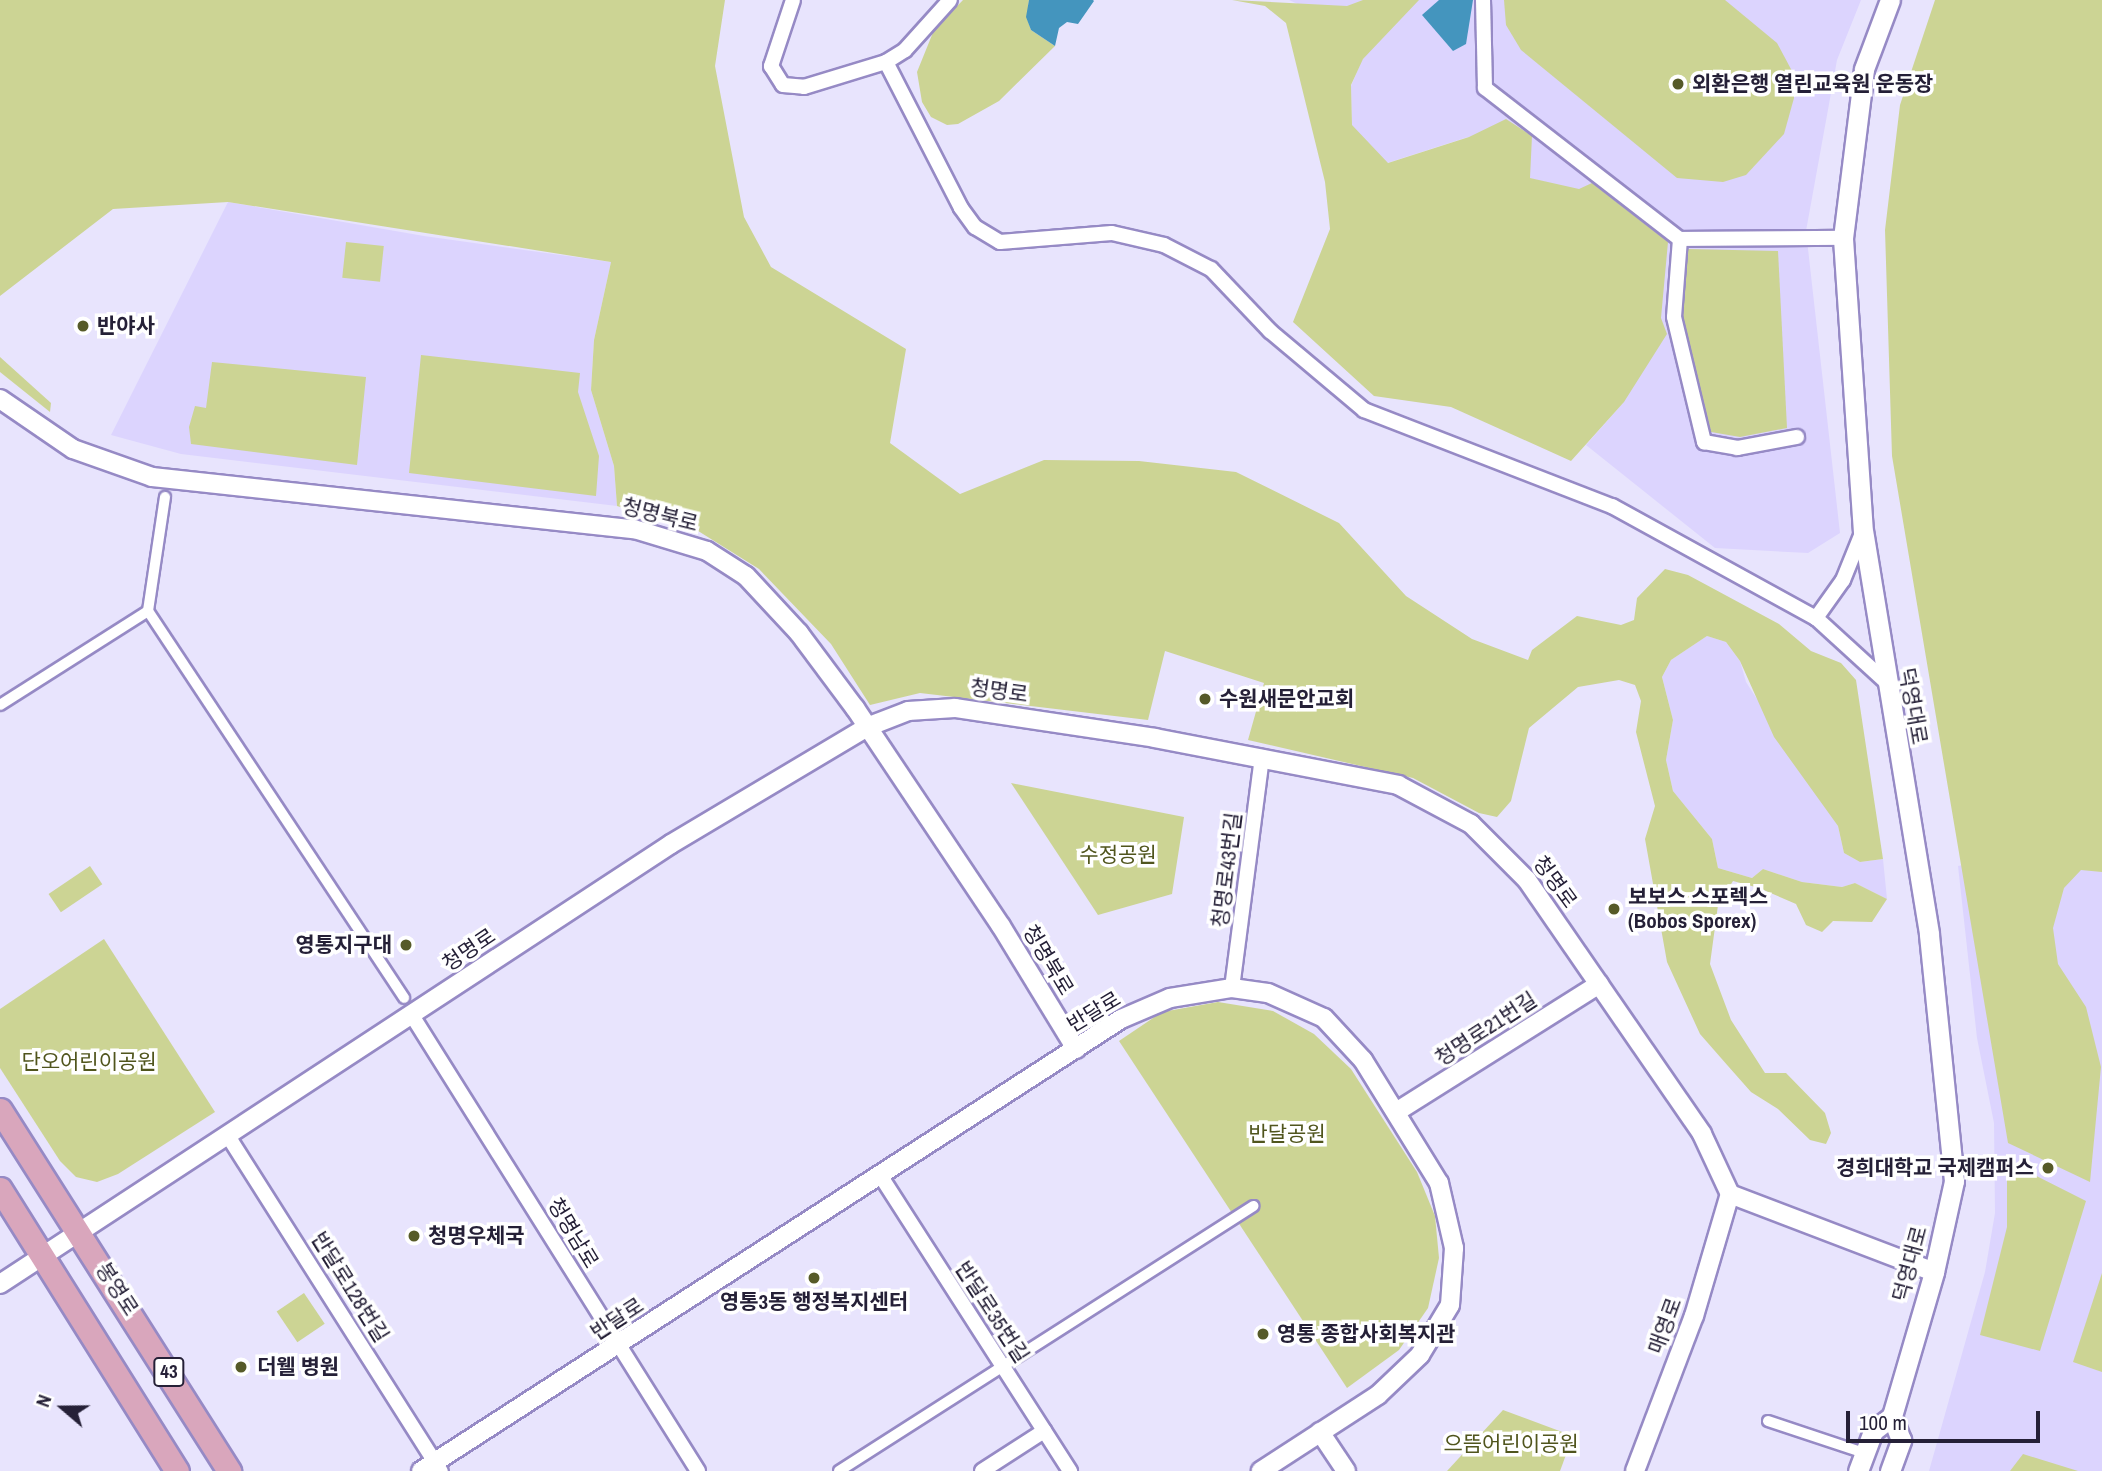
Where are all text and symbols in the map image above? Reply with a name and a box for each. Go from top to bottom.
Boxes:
place label: 외환은행 열린교육원 운동장 [1692,71,1933,97]
marker: 외환은행 열린교육원 운동장 [1670,76,1686,92]
place label: 반야사 [97,313,155,339]
marker: 반야사 [75,318,91,334]
street label: 청명북로 [619,493,701,537]
street label: 덕영대로 [1894,666,1932,746]
street label: 청명로 [969,674,1029,708]
place label: 수원새문안교회 [1219,686,1354,712]
marker: 수원새문안교회 [1197,691,1213,707]
street label: 청명로43번길 [1207,811,1247,929]
park label: 수정공원 [1079,842,1157,868]
street label: 청명로 [1528,851,1582,913]
place label: 보보스 스포렉스 (Bobos Sporex) [1628,884,1768,934]
marker: 보보스 스포렉스 (Bobos Sporex) [1606,901,1622,917]
street label: 청명북로 [1017,920,1079,1000]
street label: 청명로 [438,923,500,977]
place label: 영통지구대 [295,932,392,958]
marker: 영통지구대 [398,937,414,953]
street label: 반달로 [1063,986,1125,1038]
street label: 청명로21번길 [1431,987,1541,1071]
park label: 단오어린이공원 [21,1049,157,1075]
park label: 반달공원 [1248,1121,1326,1147]
place label: 경희대학교 국제캠퍼스 [1836,1155,2034,1181]
marker: 경희대학교 국제캠퍼스 [2040,1160,2056,1176]
street label: 청명남로 [542,1193,604,1273]
place label: 청명우체국 [428,1223,525,1249]
street label: 덕영대로 [1888,1223,1932,1305]
street label: 반달로128번길 [306,1227,394,1347]
marker: 청명우체국 [406,1228,422,1244]
street label: 반달로35번길 [950,1257,1034,1367]
street label: 봉영로 [91,1258,143,1320]
marker: 영통3동 행정복지센터 [806,1270,822,1286]
place label: 영통3동 행정복지센터 [720,1289,908,1315]
street label: 반달로 [586,1293,648,1345]
street label: 매영로 [1643,1294,1687,1358]
place label: 영통 종합사회복지관 [1277,1321,1456,1347]
marker: 영통 종합사회복지관 [1255,1326,1271,1342]
place label: 더웰 병원 [257,1354,339,1380]
road number: 43 [153,1356,185,1388]
marker: 더웰 병원 [231,1357,251,1377]
north arrow [28,1373,98,1443]
text: N [29,1391,57,1411]
scale bar [1850,1398,2044,1442]
text: 100 m [1859,1408,1907,1437]
park label: 으뜸어린이공원 [1443,1431,1579,1457]

